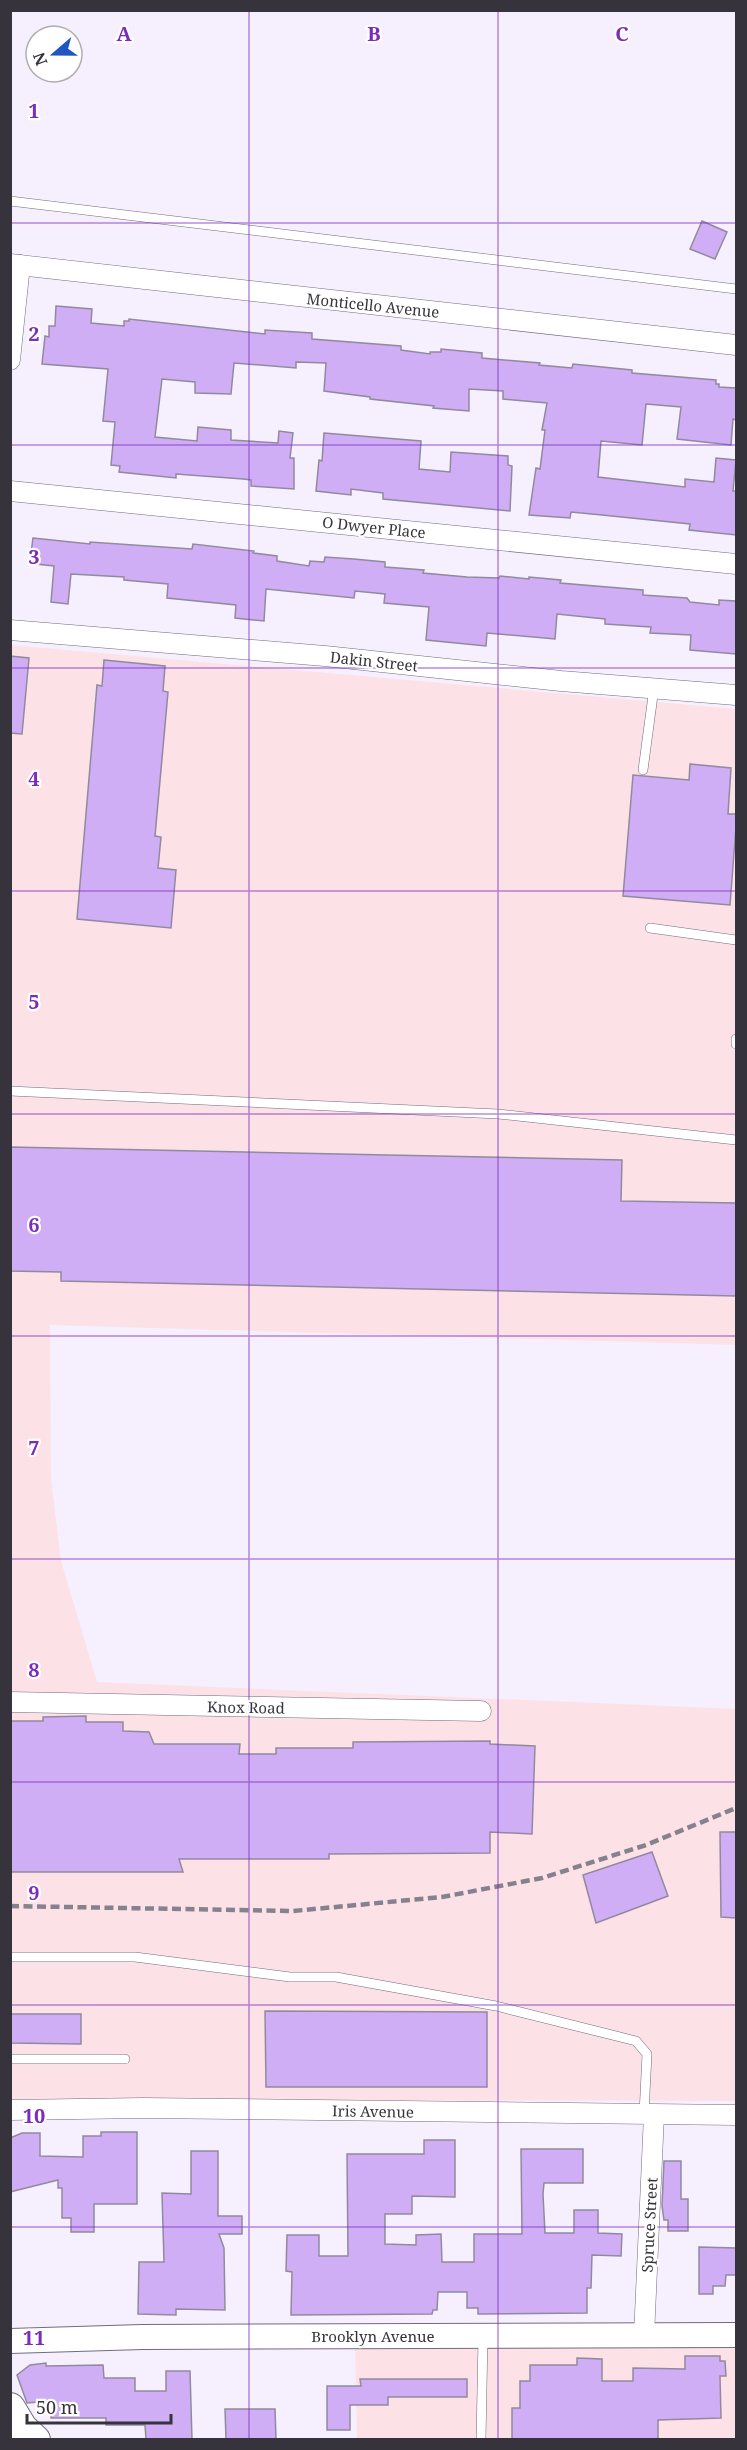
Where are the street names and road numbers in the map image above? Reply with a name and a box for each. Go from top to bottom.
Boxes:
street label: Monticello Avenue [306,288,440,322]
street label: O Dwyer Place [321,512,427,542]
street label: Dakin Street [329,646,419,676]
street label: Knox Road [207,1696,285,1718]
street label: Iris Avenue [332,2100,414,2122]
street label: Spruce Street [637,2177,661,2273]
street label: Brooklyn Avenue [311,2326,435,2346]

